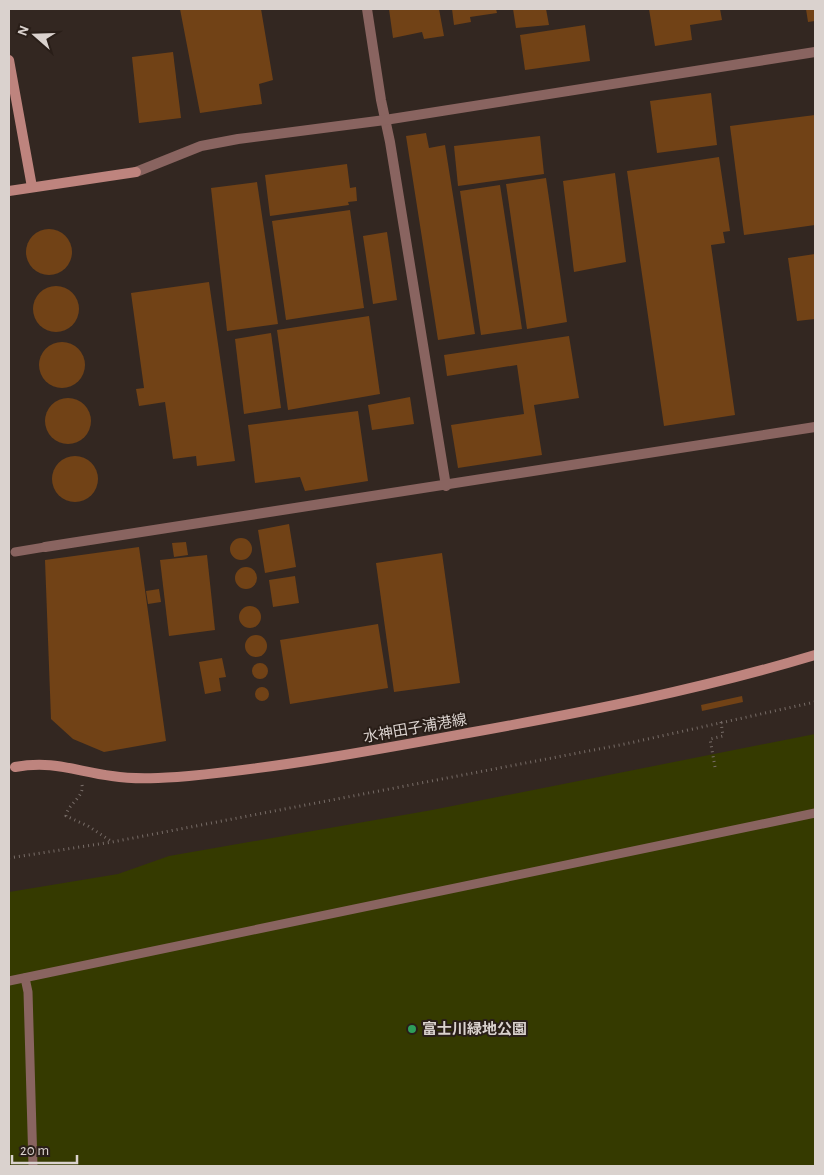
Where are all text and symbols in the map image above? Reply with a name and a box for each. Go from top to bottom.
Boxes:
north arrow [10,10,60,60]
text: N [15,24,32,38]
street label: 水神田子浦港線 [362,710,468,745]
place label: 富士川緑地公園 [422,1021,527,1037]
marker: 富士川緑地公園 [406,1023,418,1035]
scale bar [12,1132,78,1164]
text: 20 m [20,1143,49,1158]

